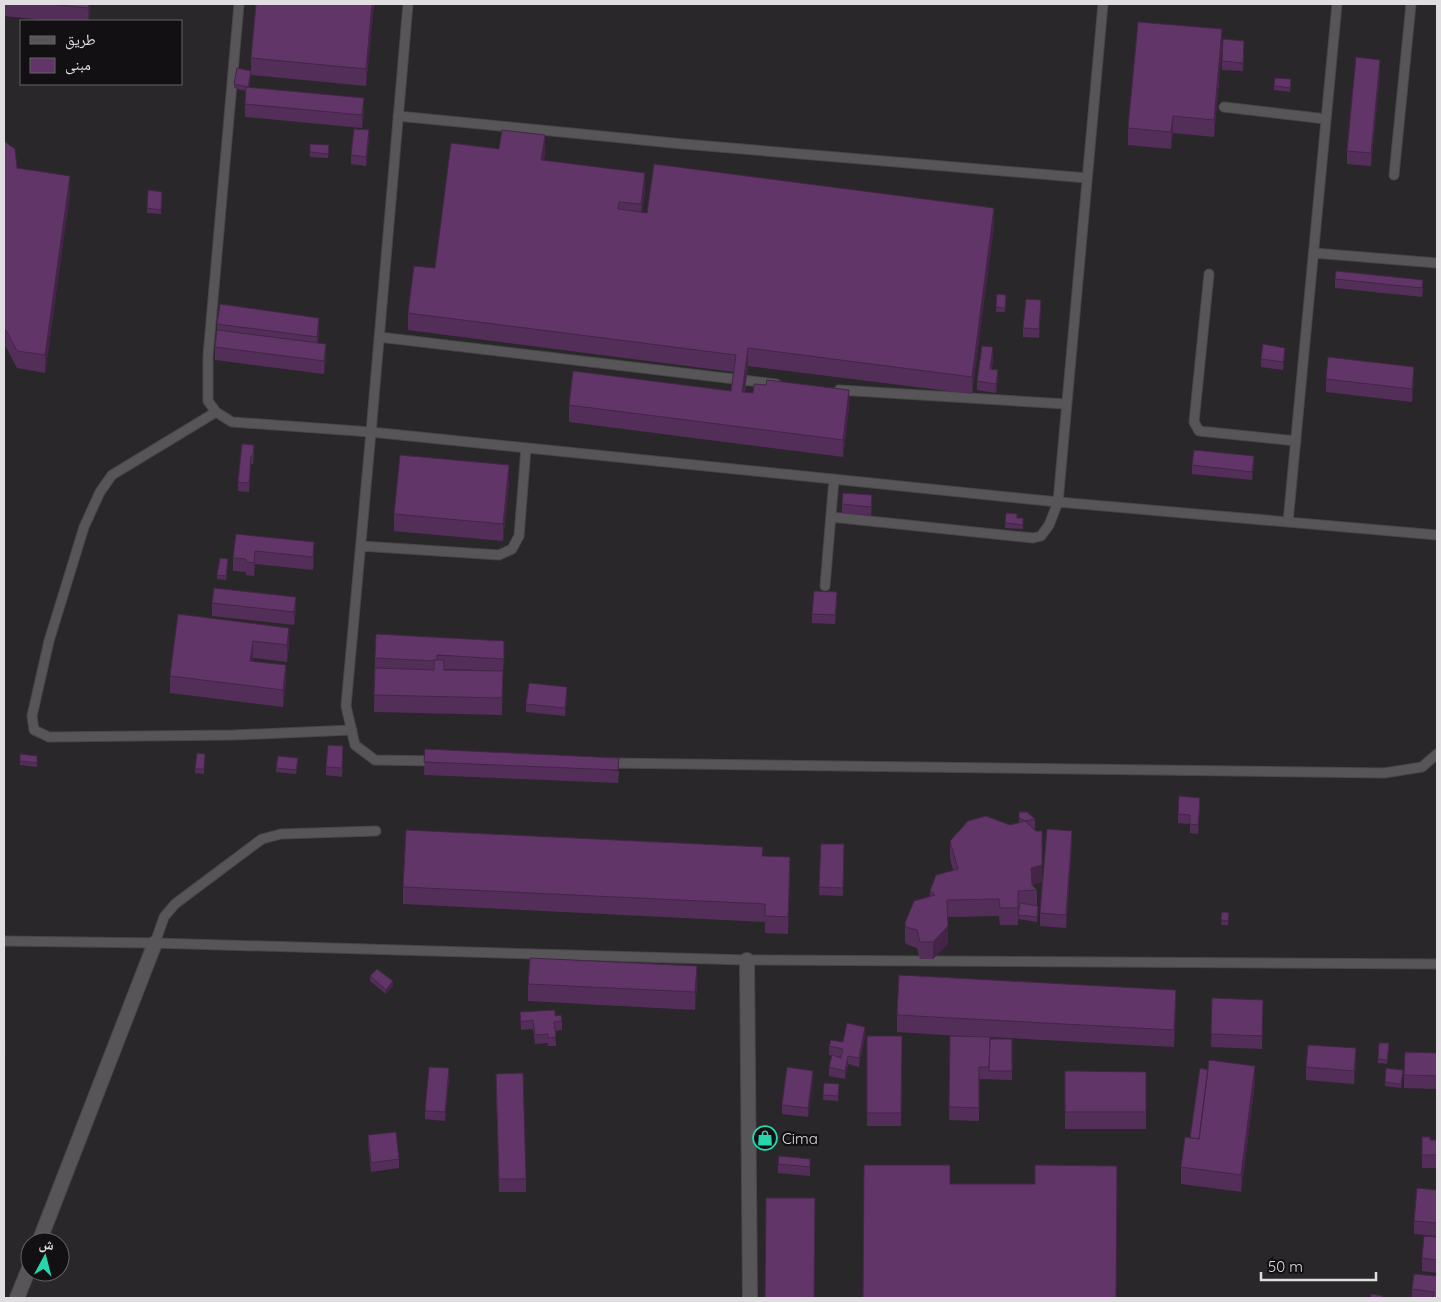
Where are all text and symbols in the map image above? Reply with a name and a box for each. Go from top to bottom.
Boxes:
legend [20,20,182,85]
text: طريق [65,30,96,50]
text: مبنى [65,55,91,75]
shop icon: Cima [752,1125,778,1151]
place label: Cima [782,1129,818,1148]
north arrow [20,1232,70,1282]
text: ش [38,1234,55,1254]
scale bar [1261,1250,1376,1282]
text: 50 m [1268,1257,1303,1276]

